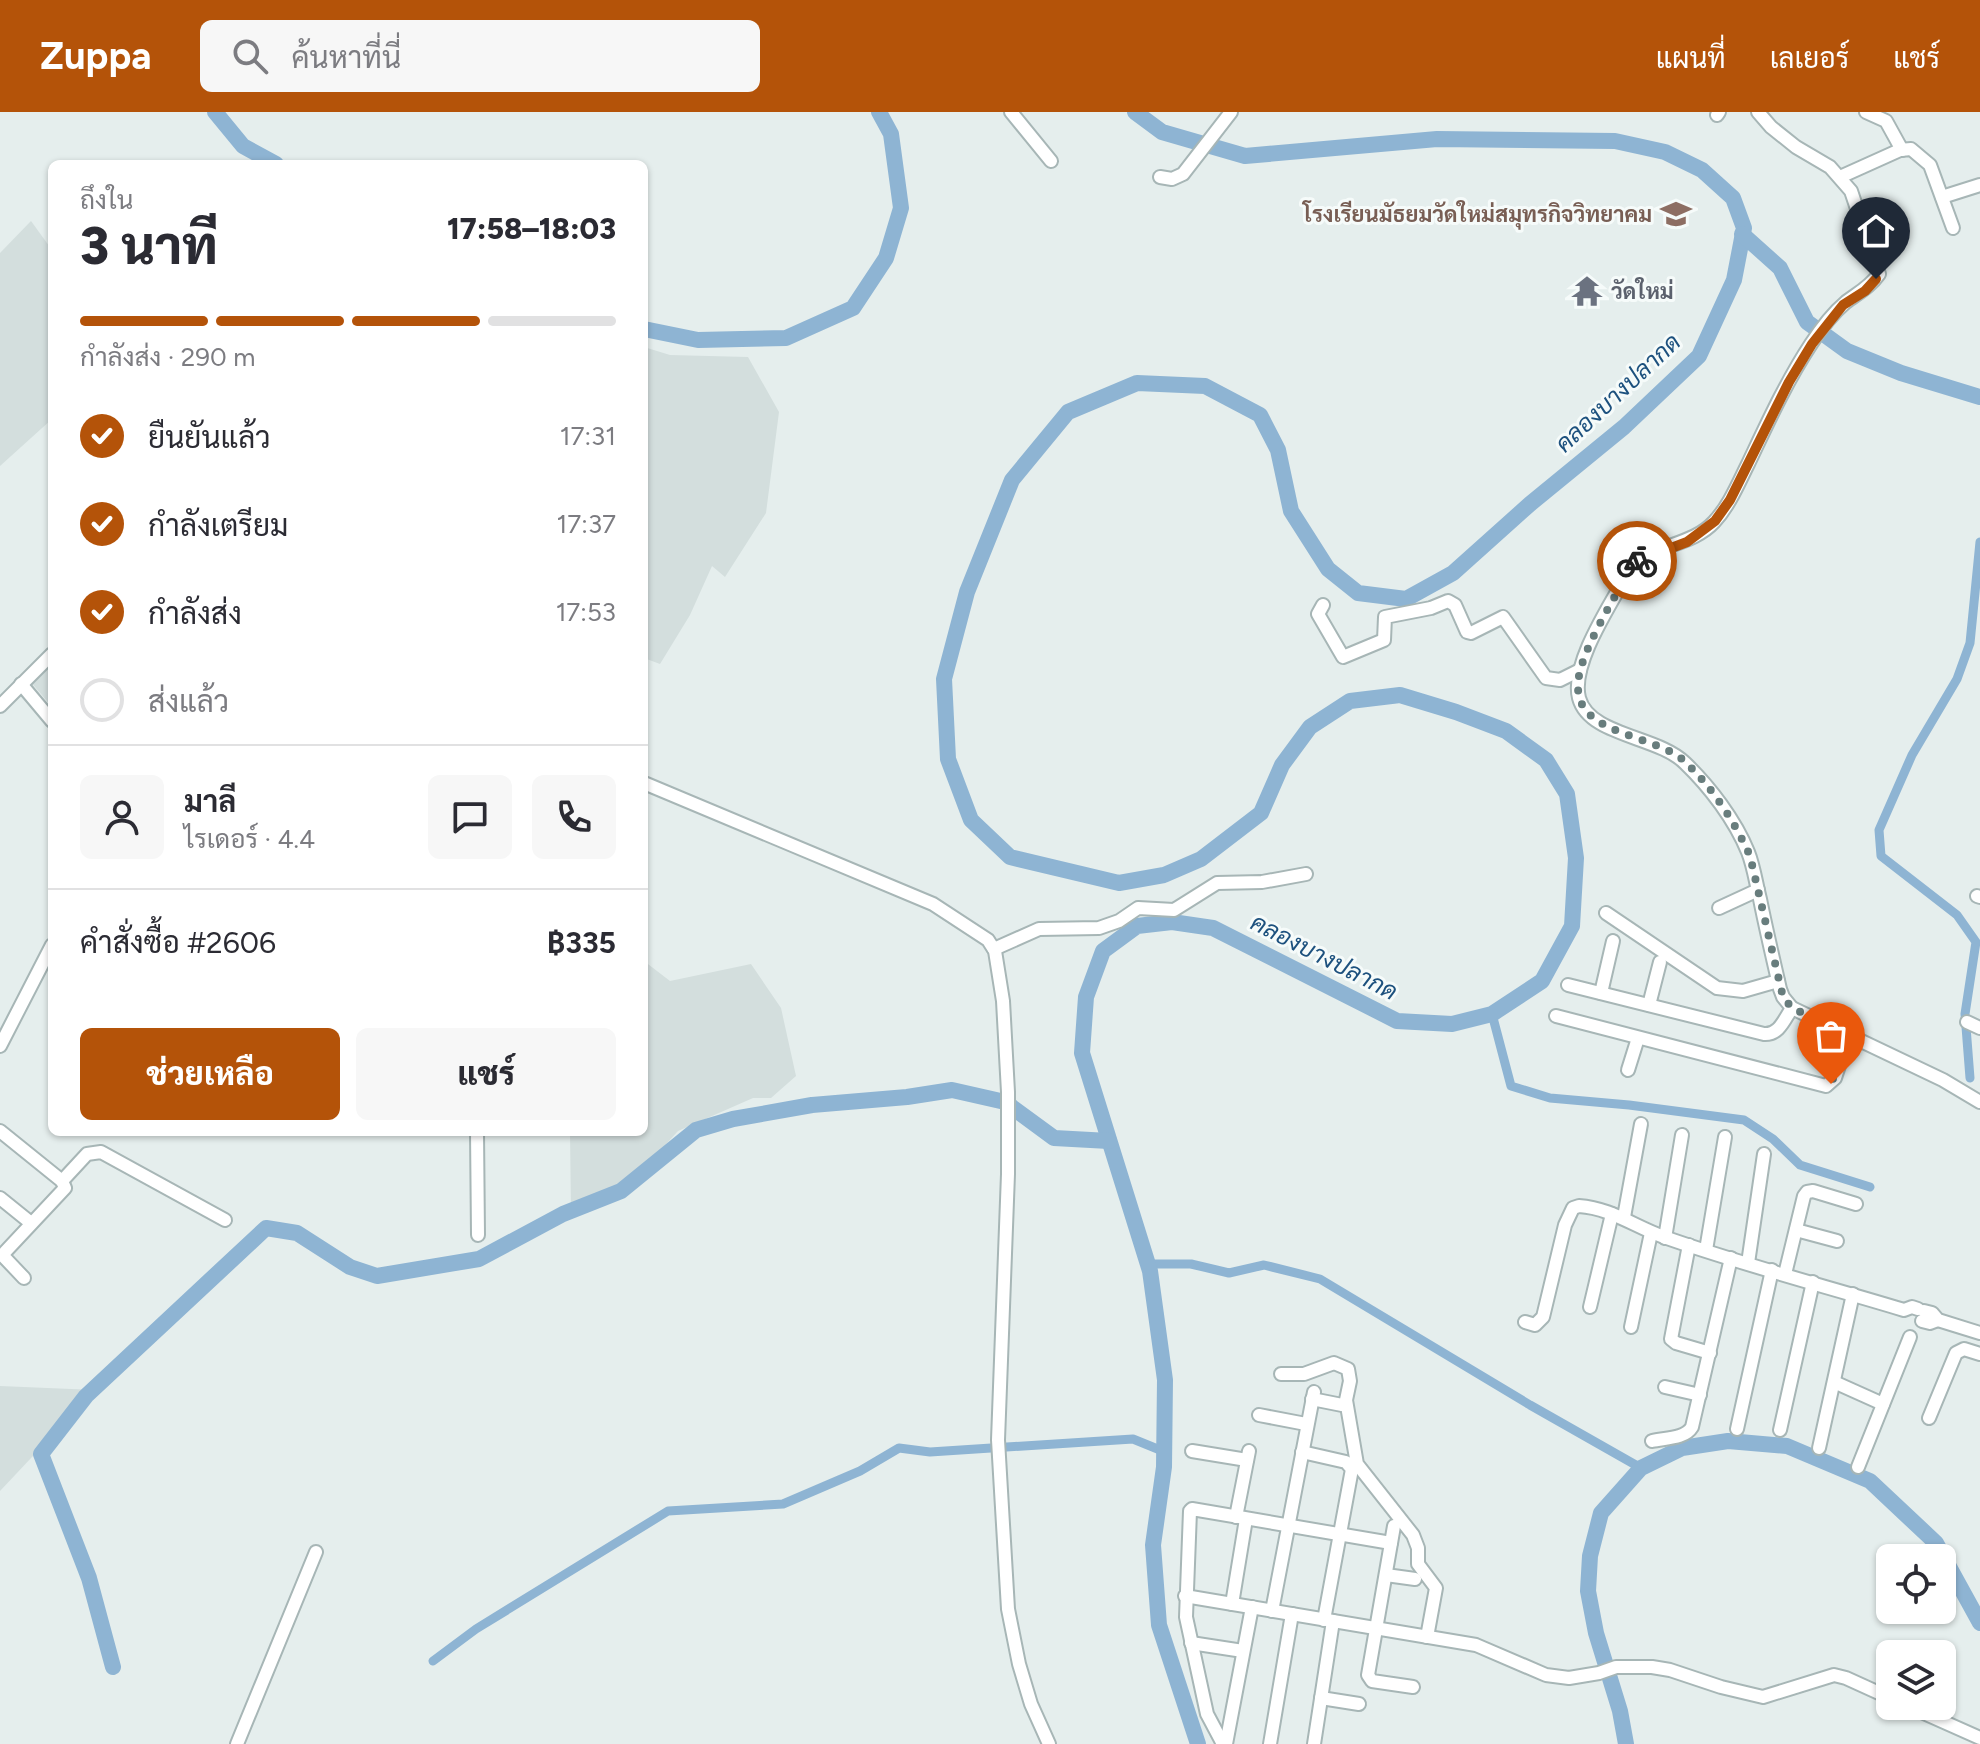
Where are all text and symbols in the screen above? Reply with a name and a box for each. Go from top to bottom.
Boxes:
search box [200,20,760,92]
text: Zuppa [40,33,152,79]
icon: search [228,34,272,78]
text: ค้นหาที่นี่ [292,39,401,76]
text: แผนที่ [1656,41,1726,75]
text: เลเยอร์ [1770,41,1849,75]
text: แชร์ [1893,41,1940,75]
text: ถึงใน [80,184,133,216]
school or university icon: โรงเรียนมัธยมวัดใหม่สมุทรกิจวิทยาคม [1659,197,1693,231]
pin [1842,197,1910,279]
place label: โรงเรียนมัธยมวัดใหม่สมุทรกิจวิทยาคม [1301,200,1652,230]
icon: home [1854,209,1898,253]
text: 17:58–18:03 [447,210,616,247]
text: 3 นาที [80,215,218,277]
temple icon: วัดใหม่ [1570,274,1604,308]
place label: วัดใหม่ [1611,277,1674,305]
water label: คลองบางปลากด [1549,327,1686,458]
text: กำลังส่ง · 290 m [80,341,255,373]
icon: check [80,414,124,458]
text: ยืนยันแล้ว [148,419,271,456]
text: 17:31 [560,420,616,452]
icon: check [80,502,124,546]
text: กำลังเตรียม [148,507,288,544]
text: 17:37 [557,508,616,540]
courier [1597,521,1677,601]
icon: bike [1615,539,1659,583]
icon: check [80,590,124,634]
text: กำลังส่ง [148,595,242,632]
text: 17:53 [556,596,616,628]
text: ส่งแล้ว [148,683,229,720]
button: person [80,775,164,859]
button: chat [428,775,512,859]
button: phone [532,775,616,859]
text: มาลี [184,783,236,820]
text: ไรเดอร์ · 4.4 [184,823,315,855]
water label: คลองบางปลากด [1246,907,1402,1006]
text: คำสั่งซื้อ #2606 [80,924,276,961]
text: ฿335 [547,924,616,961]
pin [1797,1002,1865,1084]
icon: bag [1809,1014,1853,1058]
button: ช่วยเหลือ [80,1028,340,1120]
button: แชร์ [356,1028,616,1120]
map controls [1876,1544,1956,1720]
button: locate [1876,1544,1956,1624]
button: layers [1876,1640,1956,1720]

